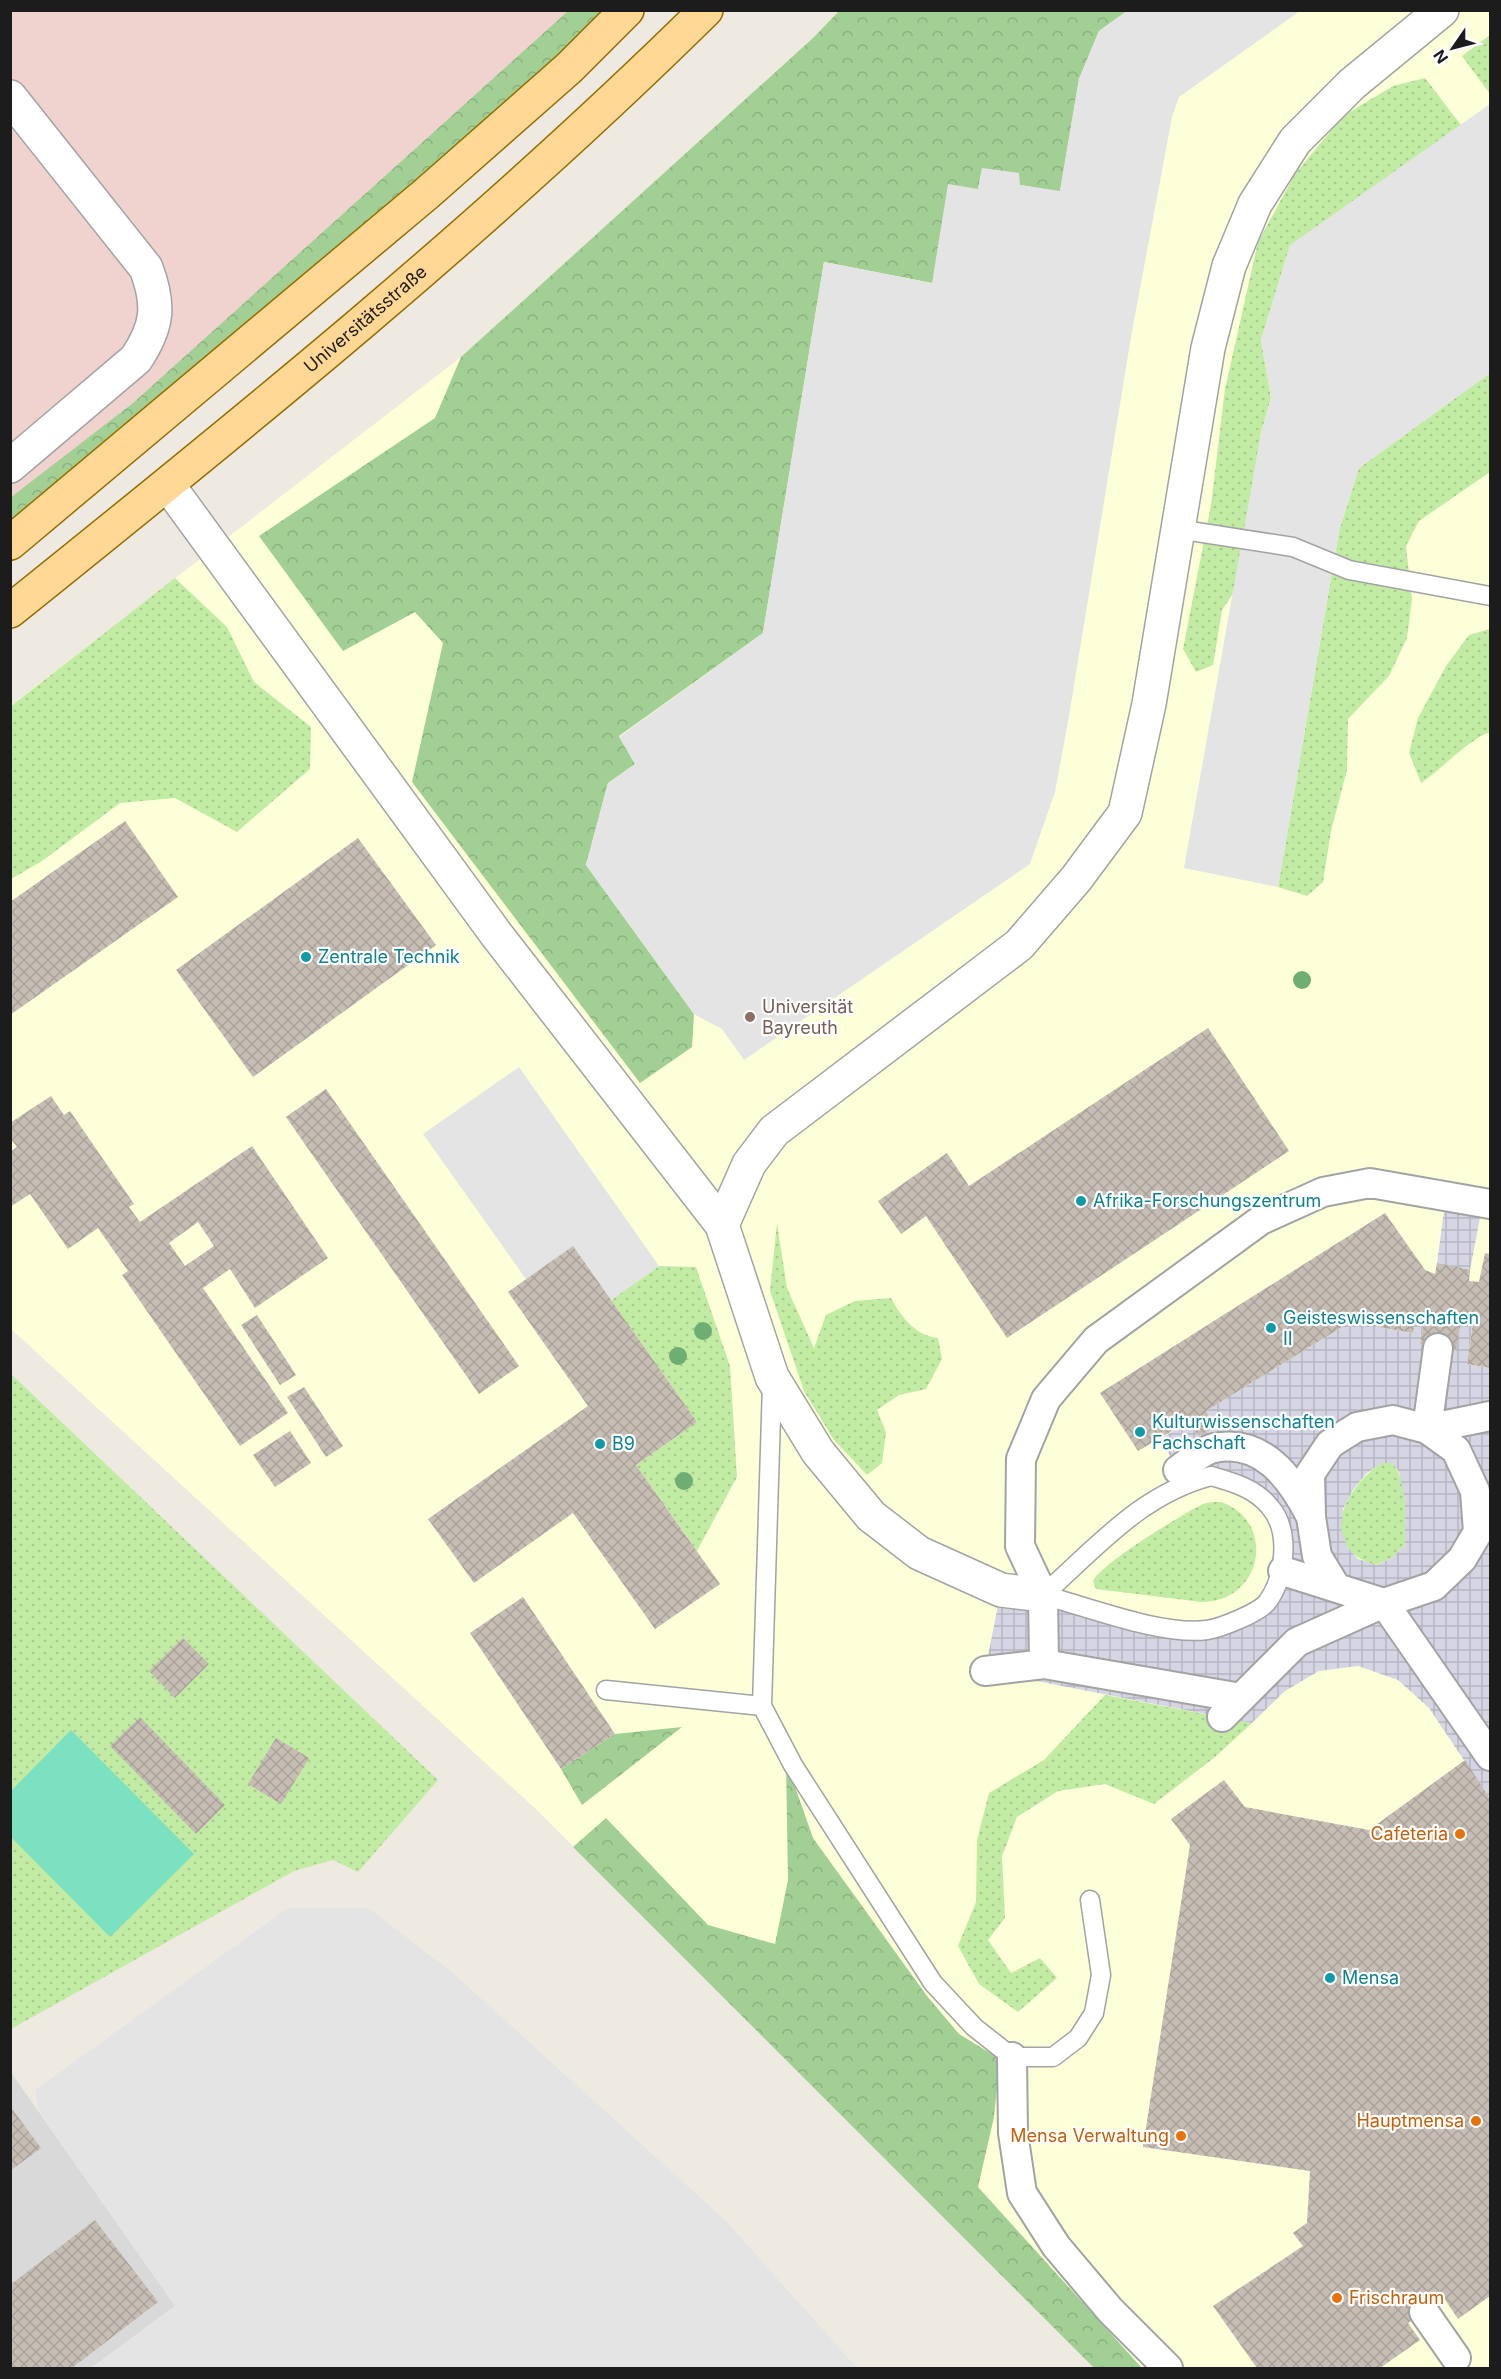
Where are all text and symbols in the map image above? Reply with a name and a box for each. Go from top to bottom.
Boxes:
north arrow [1423,18,1483,78]
text: N [1429,46,1452,67]
street label: Universitätsstraße [300,261,431,377]
place label: Zentrale Technik [318,946,460,967]
marker: Zentrale Technik [299,950,313,964]
place label: Universität Bayreuth [762,996,853,1038]
marker: Universität Bayreuth [743,1010,757,1024]
place label: Afrika-Forschungszentrum [1093,1190,1321,1211]
marker: Afrika-Forschungszentrum [1074,1194,1088,1208]
place label: Geisteswissenschaften II [1283,1307,1479,1349]
marker: Geisteswissenschaften II [1264,1321,1278,1335]
place label: Kulturwissenschaften Fachschaft [1152,1411,1335,1453]
marker: Kulturwissenschaften Fachschaft [1133,1425,1147,1439]
place label: B9 [612,1433,635,1454]
marker: B9 [593,1437,607,1451]
place label: Cafeteria [1370,1823,1448,1844]
marker: Cafeteria [1453,1827,1467,1841]
place label: Mensa [1342,1967,1399,1988]
marker: Mensa [1323,1971,1337,1985]
place label: Hauptmensa [1356,2110,1464,2131]
marker: Hauptmensa [1469,2114,1483,2128]
place label: Mensa Verwaltung [1010,2125,1169,2146]
marker: Mensa Verwaltung [1174,2129,1188,2143]
place label: Frischraum [1349,2287,1444,2308]
marker: Frischraum [1330,2291,1344,2305]

